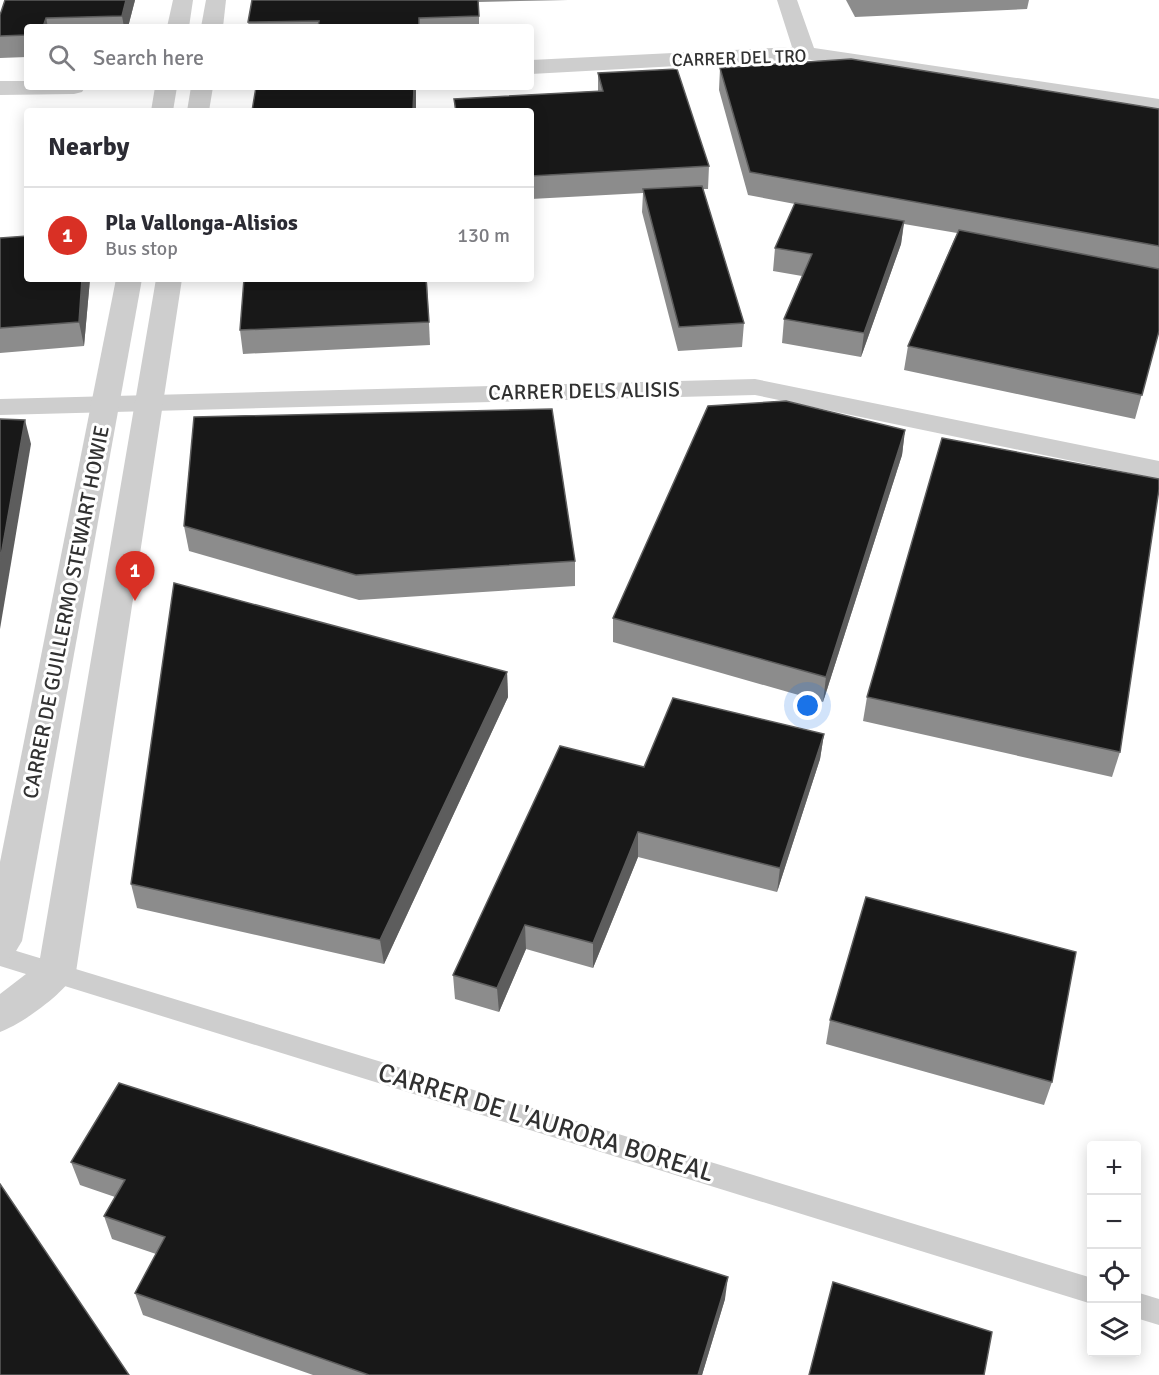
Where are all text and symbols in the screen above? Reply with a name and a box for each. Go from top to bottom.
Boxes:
search box [24,24,534,90]
icon: search [45,41,78,74]
text: Search here [93,44,204,71]
street label: CARRER DEL TRO [671,45,807,71]
text: Nearby [48,131,129,163]
text: Pla Vallonga-Alisios [105,209,298,236]
text: 1 [62,223,73,248]
text: 130 m [457,223,510,248]
text: Bus stop [105,236,178,261]
street label: CARRER DELS ALISIS [488,376,680,406]
street label: CARRER DE GUILLERMO STEWART HOWIE [17,423,115,801]
pin: 1 [116,552,154,601]
your location [793,691,822,720]
street label: CARRER DE L'AURORA BOREAL [374,1057,718,1189]
map controls [1087,1141,1141,1357]
button: + [1087,1141,1141,1195]
button: − [1087,1195,1141,1249]
button: locate [1087,1249,1141,1303]
button: layers [1087,1303,1141,1357]

